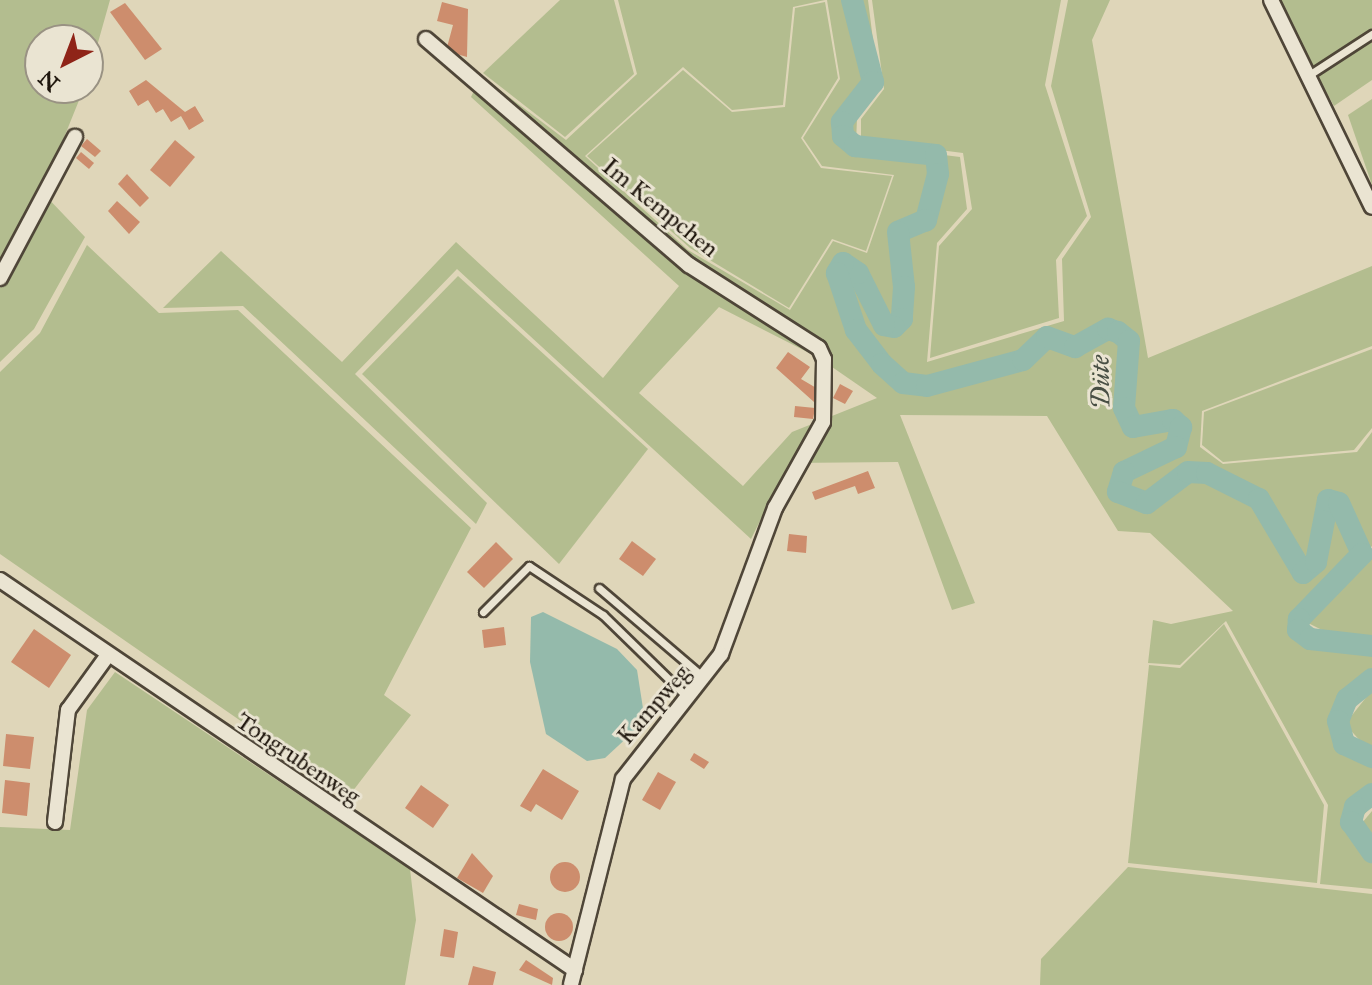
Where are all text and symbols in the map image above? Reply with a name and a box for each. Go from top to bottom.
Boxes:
north arrow [24,24,104,104]
text: N [33,64,65,97]
street label: Im Kempchen [596,152,724,264]
water label: Düte [1085,355,1117,409]
street label: Kampweg [612,659,696,751]
street label: Tongrubenweg [230,707,366,811]

